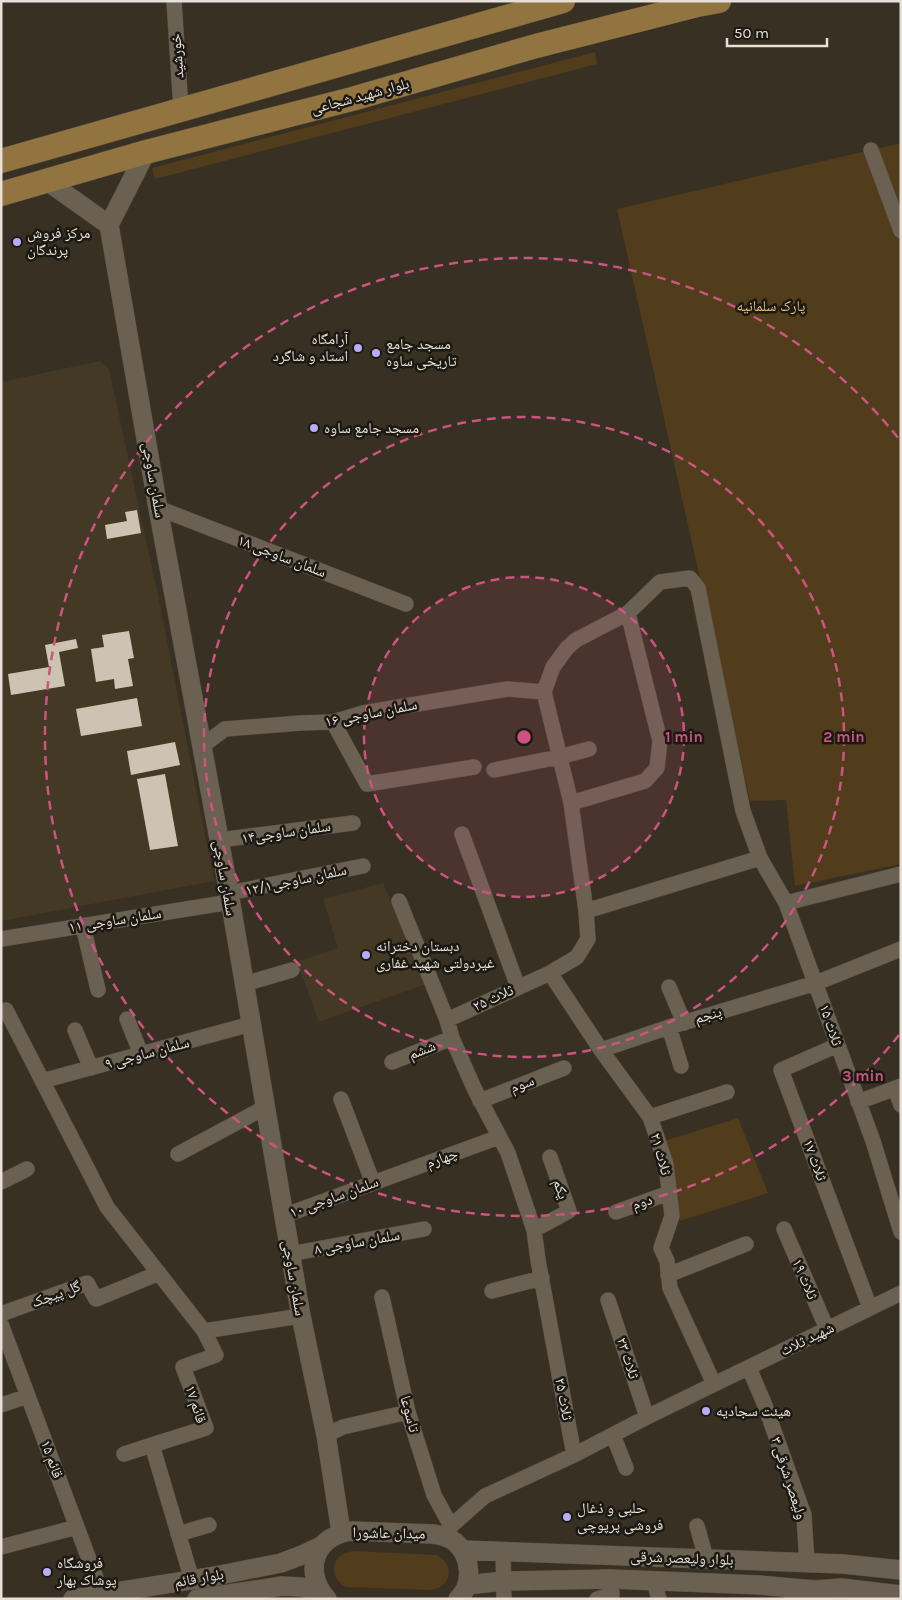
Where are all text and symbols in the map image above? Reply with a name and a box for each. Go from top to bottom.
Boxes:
scale bar [727,15,827,47]
text: 50 m [734,24,769,42]
street label: خورشید [166,33,188,79]
street label: بلوار شهید شجاعی [309,74,411,119]
place label: مرکز فروش پرندگان [27,224,90,260]
marker: مرکز فروش پرندگان [11,236,23,248]
park label: پارک سلمانیه [737,297,805,315]
place label: آرامگاه استاد و شاگرد [273,330,349,365]
place label: مسجد جامع تاریخی ساوه [386,335,457,371]
marker: آرامگاه استاد و شاگرد [352,342,364,354]
marker: مسجد جامع تاریخی ساوه [370,347,382,359]
place label: مسجد جامع ساوه [324,419,419,438]
marker: مسجد جامع ساوه [308,422,320,434]
street label: سلمان ساوجی [138,441,170,519]
street label: سلمان ساوجی ۱۸ [235,531,329,582]
street label: سلمان ساوجی ۱۶ [323,695,419,732]
centre of rings [515,728,533,746]
text: 1 min [665,728,703,746]
text: 2 min [823,728,865,746]
street label: سلمان ساوجی۱۴ [240,817,332,848]
street label: سلمان ساوجی [209,839,241,917]
street label: سلمان ساوجی۱۲/۱ [244,860,349,901]
street label: سلمان ساوجی ۱۱ [67,904,163,937]
place label: دبستان دخترانه غیردولتی شهید غفاری [376,937,495,973]
marker: دبستان دخترانه غیردولتی شهید غفاری [360,949,372,961]
street label: ثلاث ۲۵ [470,981,516,1015]
street label: پنجم [692,1002,724,1029]
street label: ثلاث ۱۵ [816,1002,846,1048]
street label: سلمان ساوجی ۹ [103,1033,192,1074]
street label: ششم [406,1036,439,1064]
text: 3 min [842,1067,884,1085]
street label: سوم [507,1071,537,1098]
street label: ثلاث ۲۱ [647,1131,675,1177]
street label: ثلاث ۱۷ [799,1137,831,1183]
street label: چهارم [424,1144,461,1173]
street label: سلمان ساوجی ۱۰ [287,1173,381,1222]
street label: یکم [548,1177,573,1202]
street label: دوم [629,1190,655,1215]
street label: سلمان ساوجی ۸ [313,1226,402,1259]
street label: سلمان ساوجی [278,1239,310,1317]
street label: ثلاث ۱۹ [788,1256,822,1302]
street label: گل پیچک [29,1277,84,1312]
street label: شهید ثلاث [777,1318,837,1360]
street label: ثلاث ۲۳ [613,1335,643,1381]
street label: ثلاث ۲۵ [551,1376,577,1422]
street label: قائم ۱۷ [180,1383,211,1426]
street label: تاسوعا [396,1394,424,1435]
place label: هیئت سجادیه [716,1402,791,1420]
marker: هیئت سجادیه [700,1405,712,1417]
street label: ولیعصر شرقی ۳ [766,1434,811,1522]
street label: قائم ۱۵ [36,1438,67,1481]
place label: حلبی و ذغال فروشی پرپوچی [577,1499,663,1535]
marker: حلبی و ذغال فروشی پرپوچی [561,1511,573,1523]
street label: میدان عاشورا [352,1523,426,1544]
street label: بلوار ولیعصر شرقی [630,1547,734,1570]
place label: فروشگاه پوشاک بهار [56,1554,117,1589]
street label: بلوار قائم [173,1565,225,1592]
marker: فروشگاه پوشاک بهار [41,1566,53,1578]

